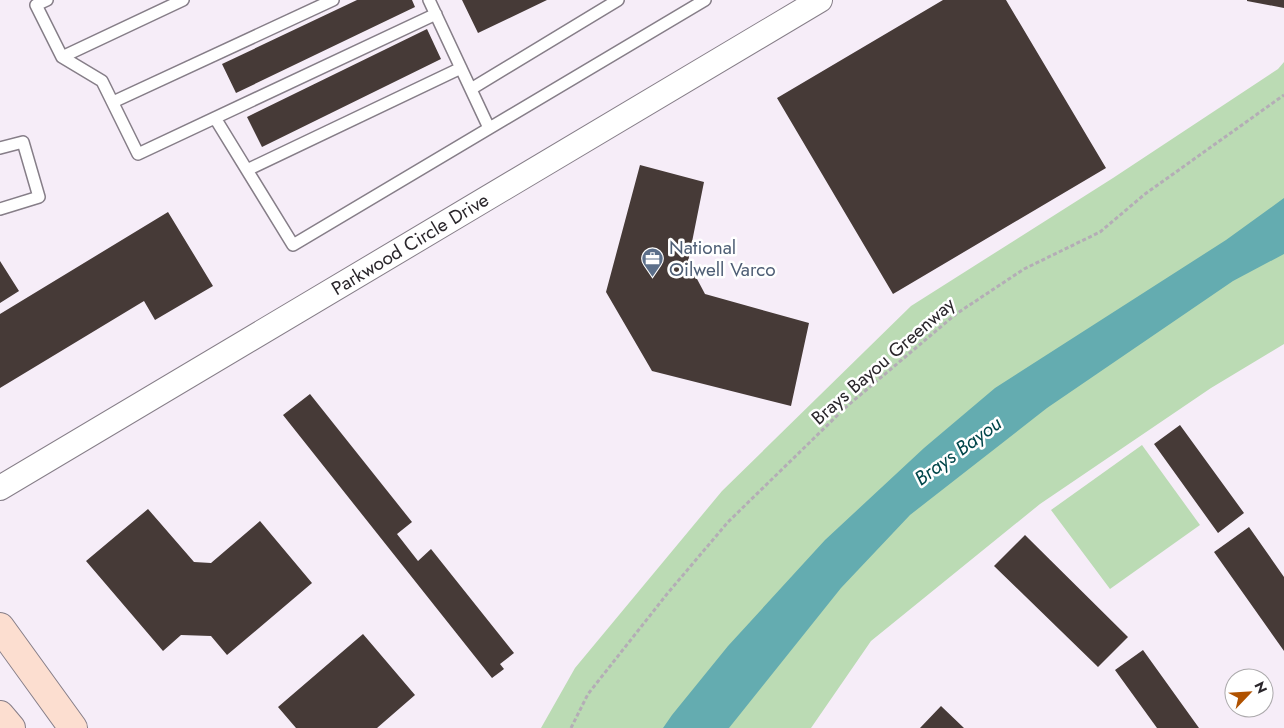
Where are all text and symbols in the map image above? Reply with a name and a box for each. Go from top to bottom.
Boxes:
street label: Parkwood Circle Drive [326,186,494,302]
place label: National Oilwell Varco [669,234,776,283]
office icon: National Oilwell Varco [641,246,665,277]
street label: Brays Bayou Greenway [805,291,961,431]
water label: Brays Bayou [908,409,1008,493]
north arrow [1224,668,1274,718]
text: N [1249,678,1272,697]

